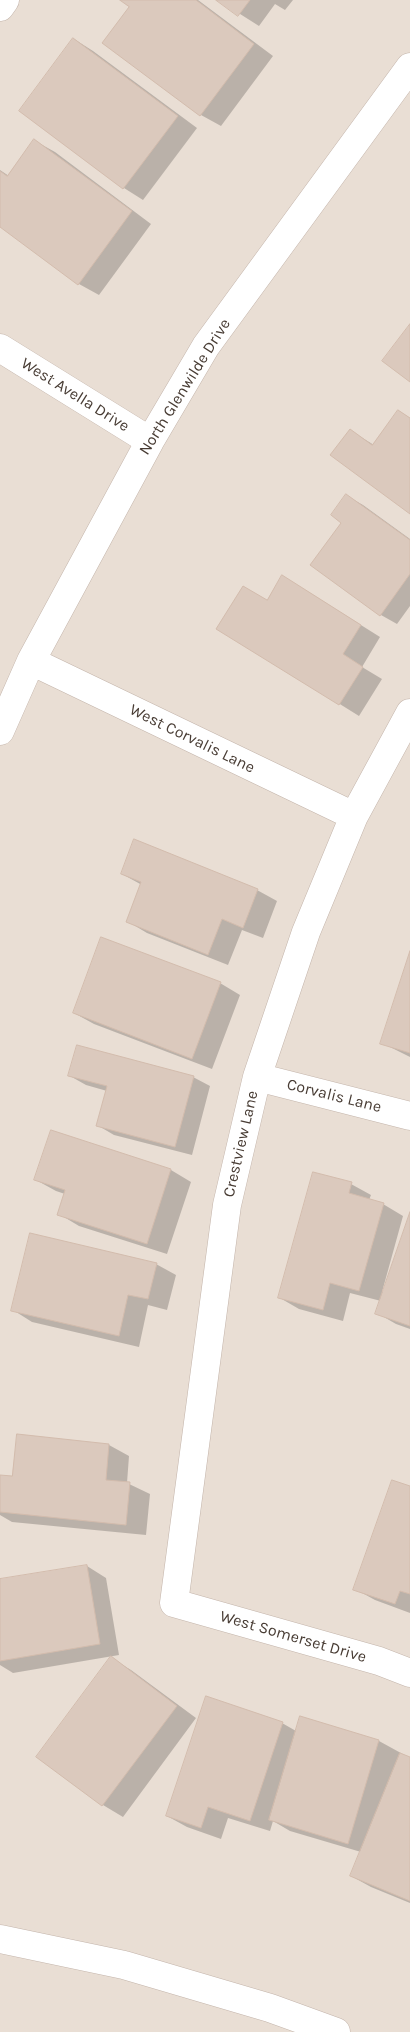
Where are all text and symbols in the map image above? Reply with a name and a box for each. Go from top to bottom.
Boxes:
street label: North Glenwilde Drive [135,315,235,459]
street label: West Avella Drive [17,354,133,436]
street label: West Corvalis Lane [126,700,258,778]
street label: Corvalis Lane [285,1075,383,1117]
street label: Crestview Lane [219,1089,263,1199]
street label: West Somerset Drive [218,1607,368,1667]

